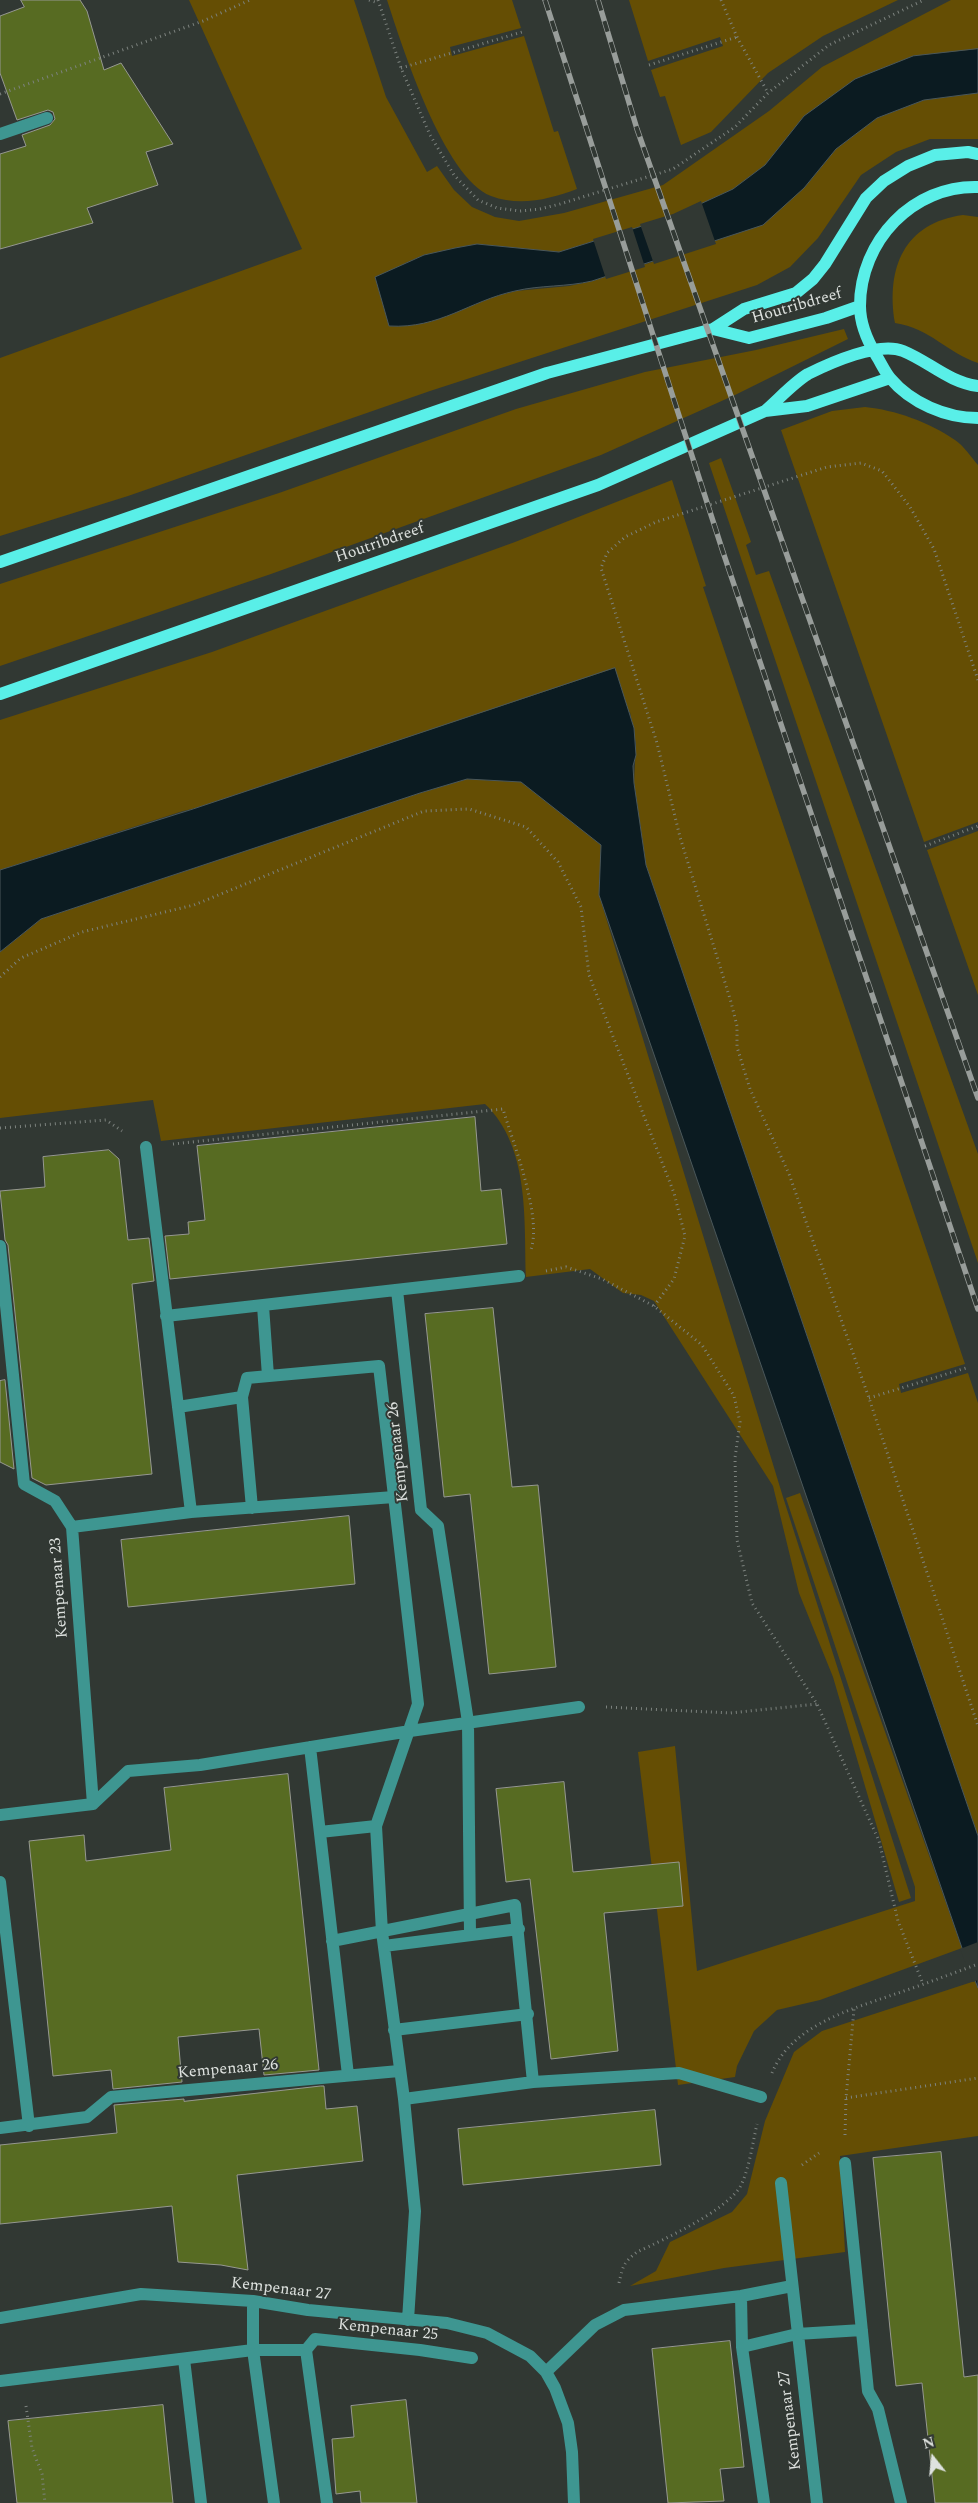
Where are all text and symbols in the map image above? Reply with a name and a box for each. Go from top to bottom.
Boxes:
street label: Houtribdreef [750,285,844,329]
street label: Houtribdreef [333,520,427,568]
street label: Kempenaar 26 [384,1401,414,1503]
street label: Kempenaar 23 [47,1537,73,1639]
street label: Kempenaar 26 [177,2056,279,2084]
street label: Kempenaar 27 [230,2274,332,2306]
street label: Kempenaar 25 [337,2316,439,2346]
street label: Kempenaar 27 [775,2369,807,2471]
text: N [920,2431,937,2455]
north arrow [908,2433,958,2483]

